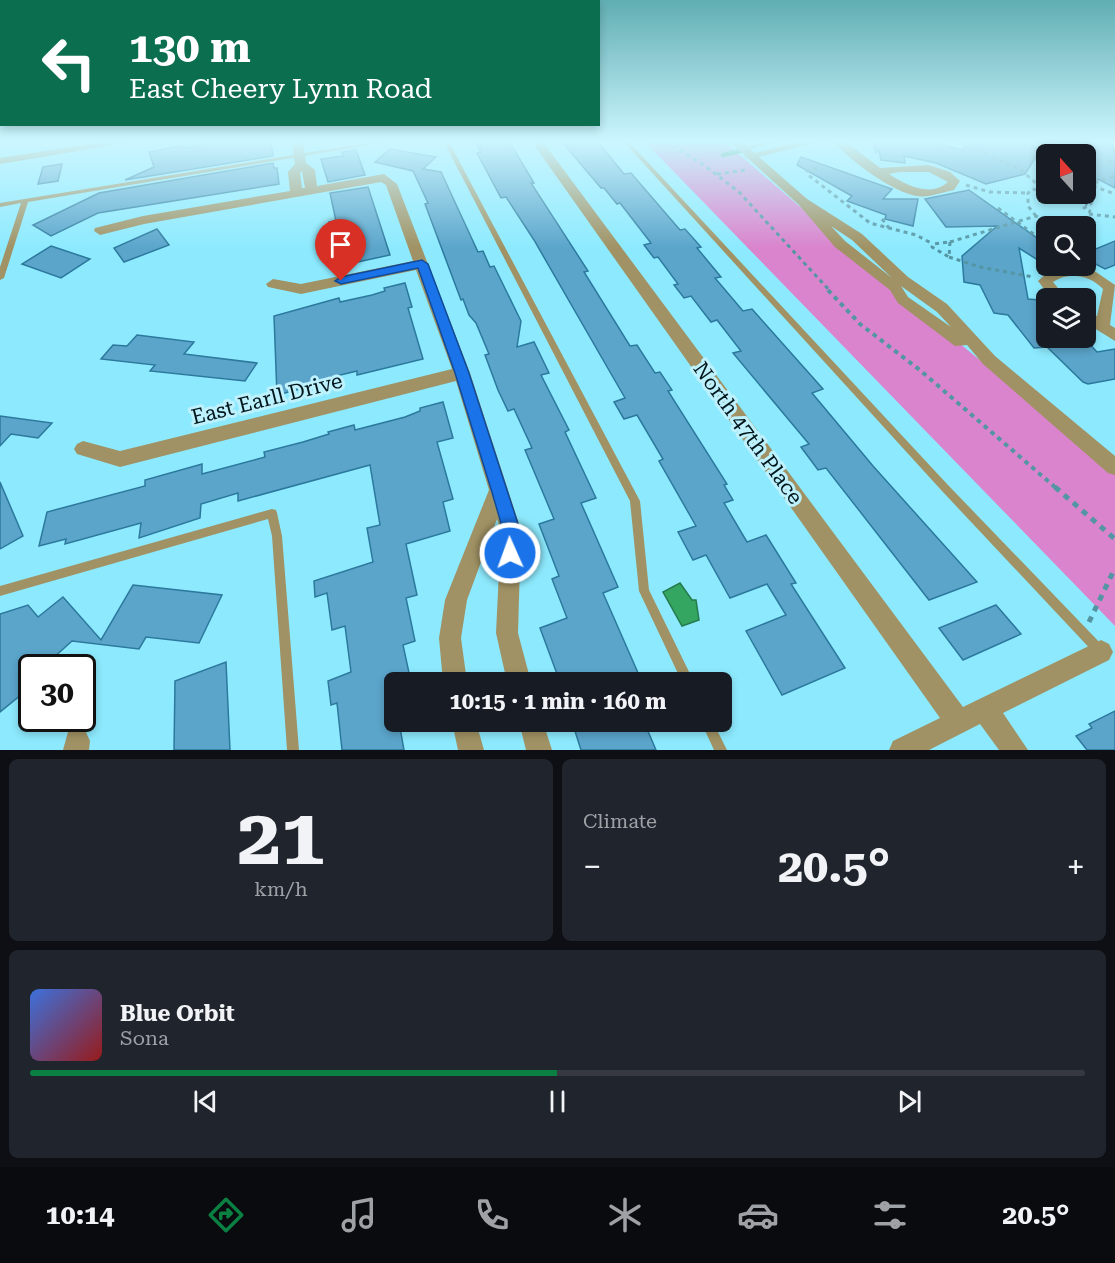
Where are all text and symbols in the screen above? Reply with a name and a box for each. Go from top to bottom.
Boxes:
text: 130 m [129,23,251,72]
icon: left [30,24,108,102]
text: East Cheery Lynn Road [129,73,432,105]
north arrow [1036,144,1096,204]
map controls [1036,144,1096,348]
button: search [1036,216,1096,276]
pin [315,219,366,281]
icon: arrive [324,228,357,261]
button: layers [1036,288,1096,348]
street label: North 47th Place [688,357,808,509]
street label: East Earll Drive [189,369,345,429]
position arrow [478,521,542,585]
speed limit sign: 30 [18,654,96,732]
text: 10:15 · 1 min · 160 m [449,689,667,714]
text: 21 [237,792,325,883]
text: Climate [583,809,657,833]
text: 20.5° [778,840,890,893]
text: − [583,847,601,886]
text: + [1067,847,1085,886]
text: km/h [254,877,308,901]
text: Blue Orbit [120,1001,235,1026]
text: Sona [120,1026,169,1050]
icon: previous [189,1085,222,1118]
icon: pause [541,1085,574,1118]
icon: next [893,1085,926,1118]
icon: directions [205,1194,247,1236]
icon: music [338,1194,380,1236]
icon: phone [471,1194,513,1236]
icon: climate [604,1194,646,1236]
icon: car [737,1194,779,1236]
icon: filters [869,1194,911,1236]
text: 10:14 [45,1199,114,1231]
text: 20.5° [1002,1199,1070,1231]

